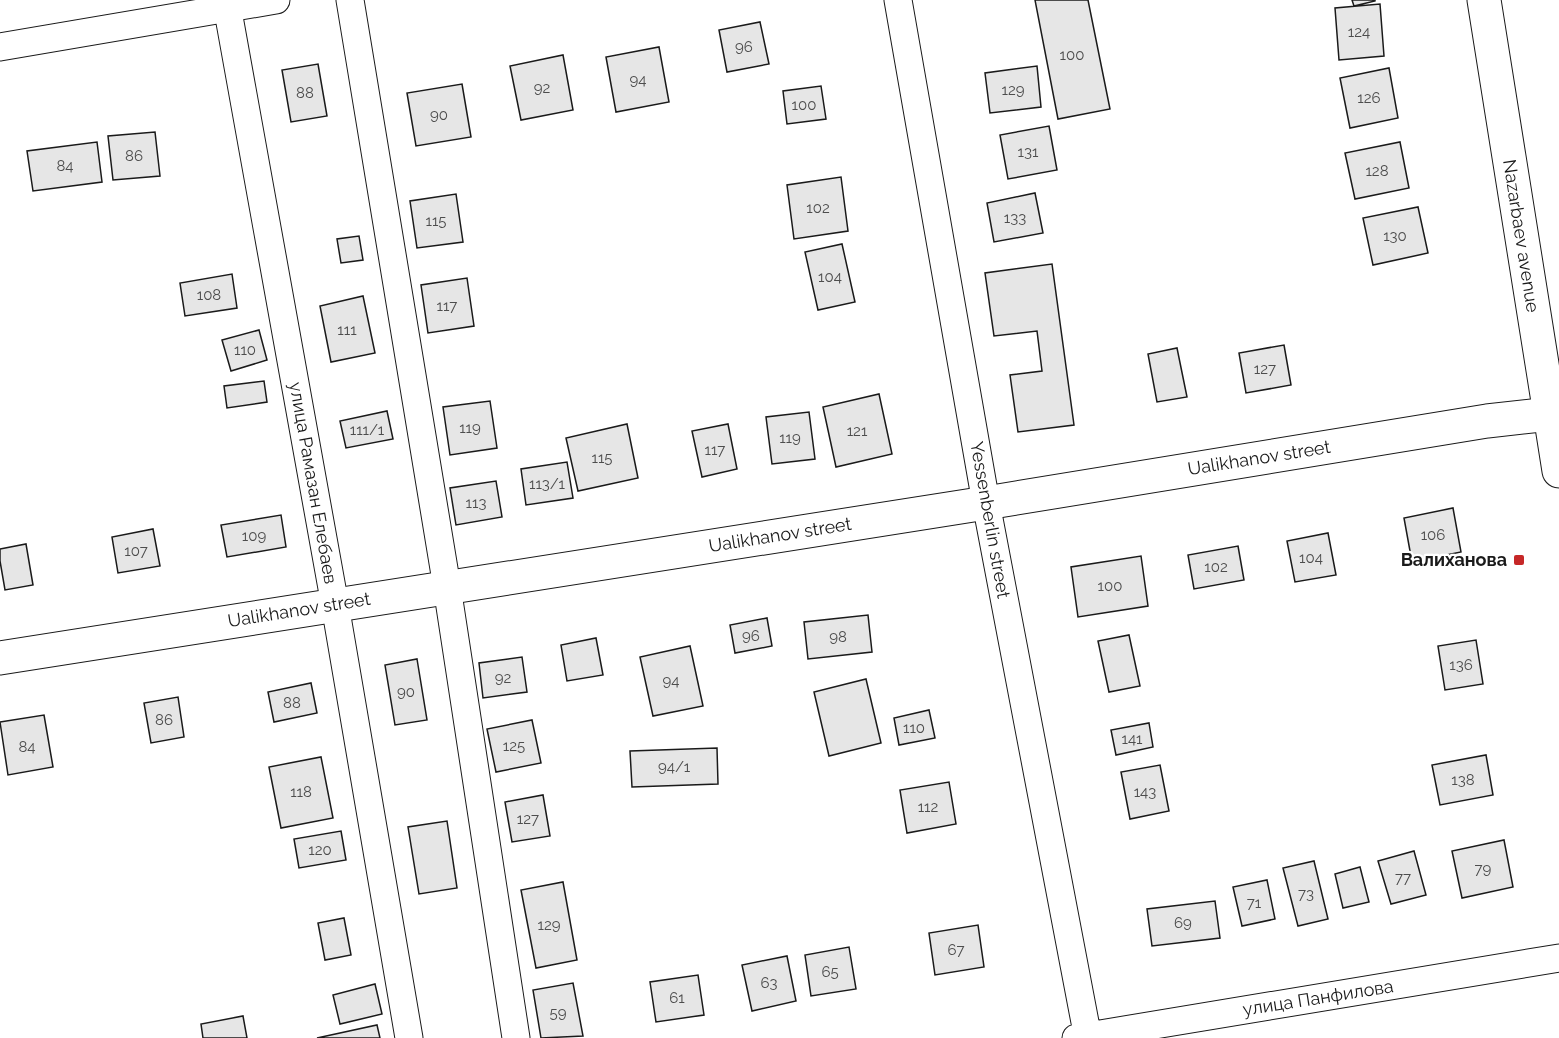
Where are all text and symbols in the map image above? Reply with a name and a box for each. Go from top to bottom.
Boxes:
house number: 124 [1348,23,1370,41]
house number: 96 [735,38,753,56]
house number: 100 [1060,46,1084,64]
house number: 94 [630,71,646,89]
house number: 92 [534,79,550,97]
house number: 129 [1001,81,1025,99]
house number: 88 [296,84,314,102]
house number: 126 [1357,89,1381,107]
house number: 100 [792,96,816,114]
house number: 90 [430,106,448,124]
house number: 131 [1018,143,1039,161]
house number: 86 [125,147,143,165]
house number: 84 [56,157,74,175]
street label: Nazarbaev avenue [1499,158,1544,314]
house number: 128 [1365,162,1389,180]
house number: 102 [806,199,830,217]
house number: 133 [1004,209,1026,227]
house number: 115 [425,212,447,230]
house number: 130 [1383,227,1407,245]
house number: 104 [818,268,842,286]
house number: 108 [197,286,221,304]
house number: 117 [437,297,457,315]
house number: 111 [337,321,357,339]
house number: 110 [234,341,256,359]
house number: 127 [1254,360,1276,378]
street label: улица Рамазан Елебаев [285,380,342,586]
house number: 119 [459,419,481,437]
house number: 111/1 [350,421,385,439]
house number: 121 [847,422,868,440]
house number: 119 [779,429,801,447]
street label: Ualikhanov street [1186,436,1332,479]
street label: Yessenberlin street [966,440,1015,600]
house number: 117 [705,441,725,459]
house number: 115 [591,449,613,467]
house number: 113/1 [529,475,566,493]
house number: 113 [466,494,486,512]
street label: Ualikhanov street [707,513,853,556]
house number: 106 [1421,526,1445,544]
house number: 109 [242,527,266,545]
house number: 107 [124,542,148,560]
house number: 104 [1299,549,1323,567]
place label: Валиханова [1401,549,1507,570]
marker: Валиханова [1512,553,1526,567]
house number: 102 [1204,558,1228,576]
house number: 100 [1098,577,1122,595]
street label: Ualikhanov street [226,588,372,631]
house number: 96 [742,627,760,645]
house number: 98 [829,628,847,646]
house number: 136 [1449,656,1473,674]
house number: 92 [495,669,511,687]
house number: 94 [663,672,679,690]
house number: 90 [397,683,415,701]
house number: 88 [283,694,301,712]
house number: 86 [155,711,173,729]
house number: 110 [903,719,925,737]
house number: 141 [1121,730,1143,748]
house number: 125 [503,737,525,755]
house number: 84 [18,738,36,756]
house number: 94/1 [658,758,691,776]
house number: 138 [1451,771,1475,789]
house number: 118 [290,783,312,801]
house number: 143 [1134,783,1156,801]
house number: 112 [918,798,939,816]
house number: 127 [517,810,539,828]
house number: 120 [308,841,332,859]
house number: 79 [1475,860,1492,878]
house number: 77 [1395,869,1411,887]
house number: 73 [1298,885,1314,903]
house number: 71 [1247,894,1262,912]
house number: 69 [1174,914,1192,932]
house number: 129 [537,916,561,934]
house number: 67 [947,941,965,959]
house number: 65 [821,963,839,981]
house number: 63 [760,974,778,992]
street label: улица Панфилова [1241,975,1395,1020]
house number: 61 [669,989,685,1007]
house number: 59 [550,1004,567,1022]

